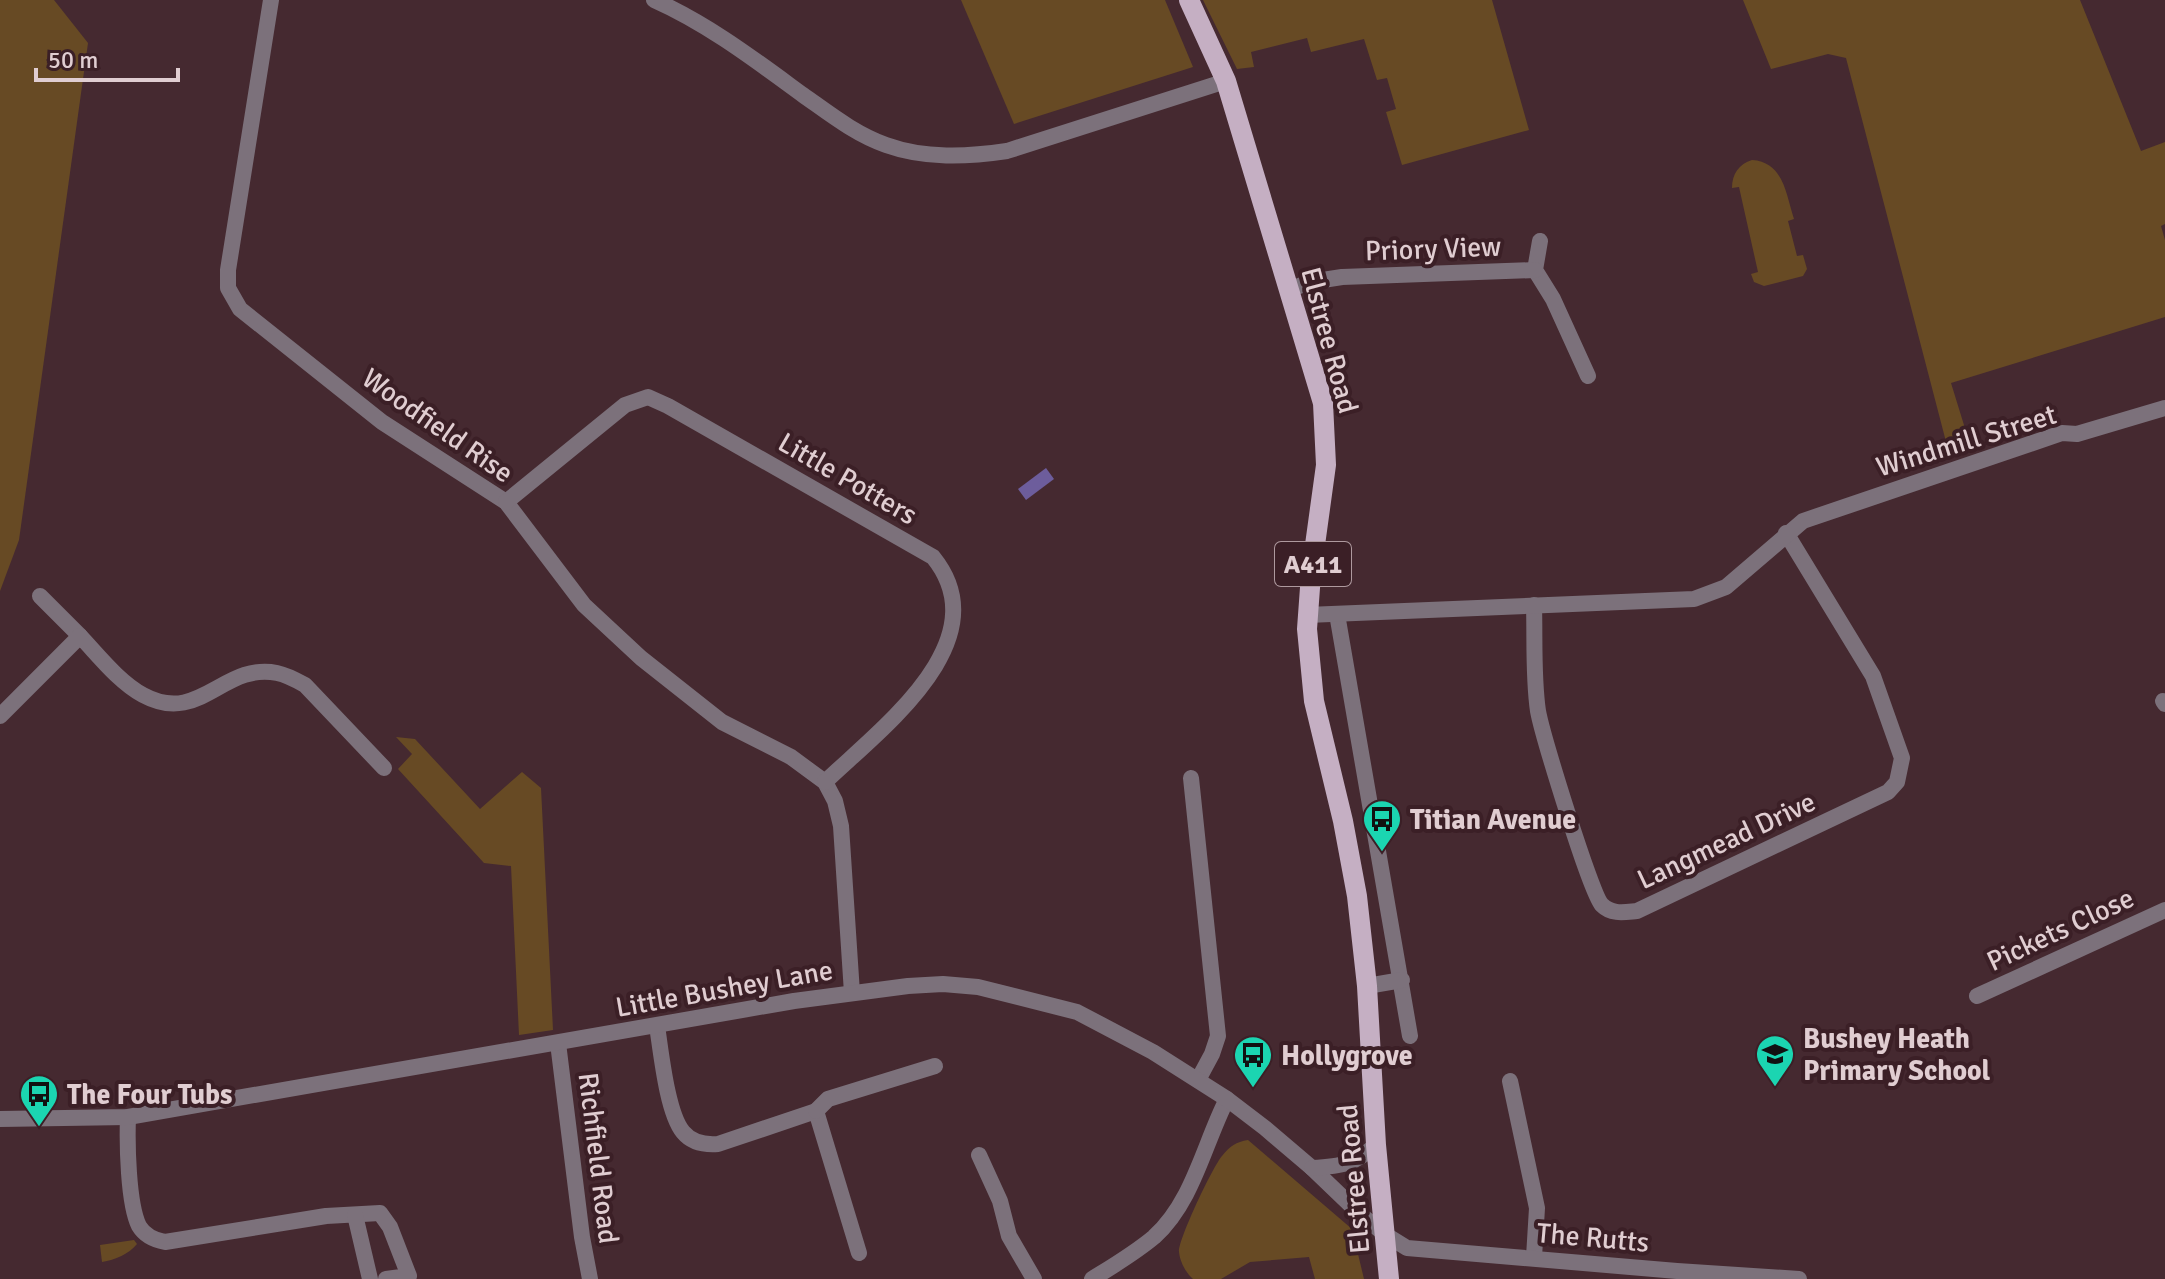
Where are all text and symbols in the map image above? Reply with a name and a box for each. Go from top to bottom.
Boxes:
scale bar [36,32,178,82]
text: 50 m [48,45,98,75]
street label: Priory View [1364,230,1502,268]
street label: Elstree Road [1293,263,1365,417]
street label: Woodfield Rise [355,361,520,490]
street label: Windmill Street [1872,397,2061,485]
street label: Little Potters [772,425,923,532]
road number: A411 [1275,542,1351,586]
street label: Langmead Drive [1632,785,1821,897]
bus stop icon: Titian Avenue [1361,798,1403,853]
place label: Titian Avenue [1410,803,1576,837]
street label: Pickets Close [1982,881,2139,979]
street label: Little Bushey Lane [613,953,835,1025]
place label: Bushey Heath Primary School [1803,1022,1991,1088]
school or university icon: Bushey Heath Primary School [1754,1033,1796,1088]
bus stop icon: Hollygrove [1232,1034,1274,1089]
place label: Hollygrove [1281,1039,1413,1073]
street label: Richfield Road [571,1071,625,1246]
bus stop icon: The Four Tubs [18,1073,60,1128]
place label: The Four Tubs [67,1078,232,1112]
street label: Elstree Road [1331,1103,1377,1255]
street label: The Rutts [1535,1216,1650,1260]

